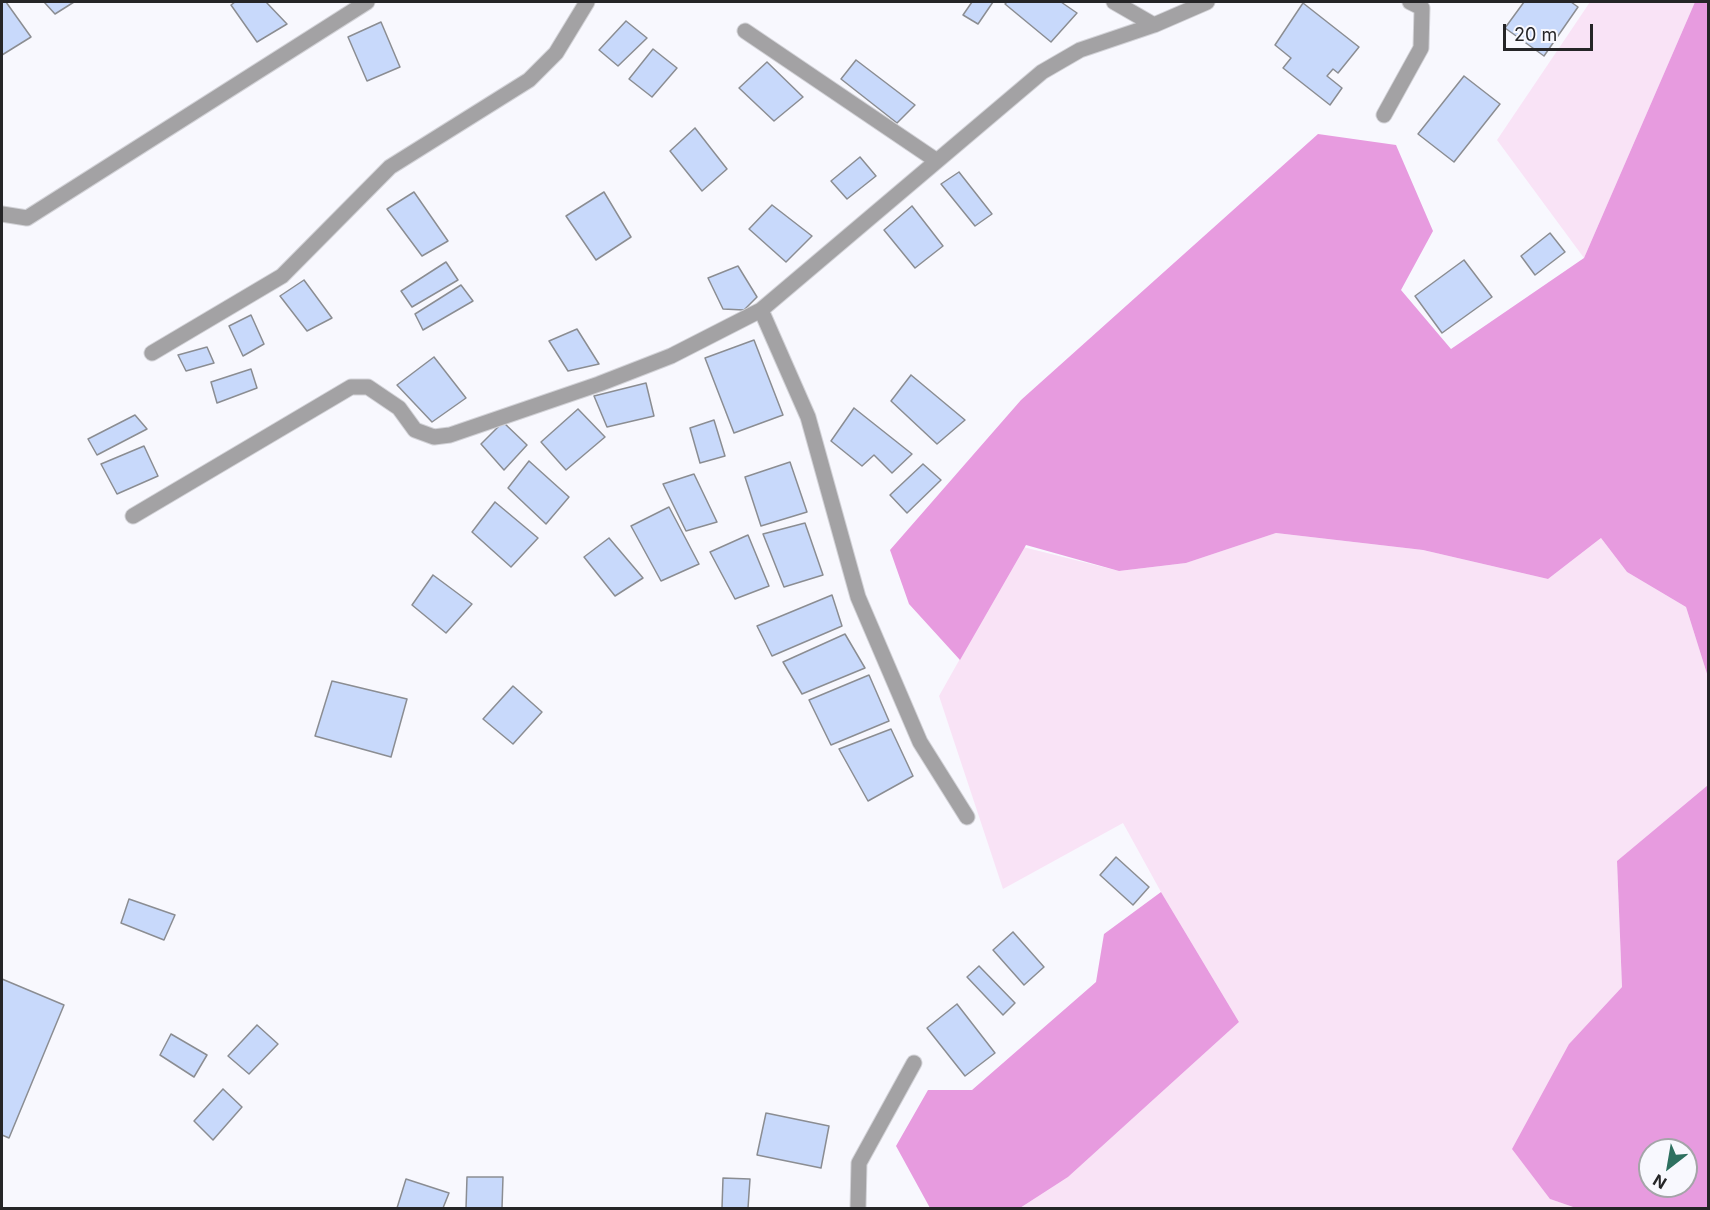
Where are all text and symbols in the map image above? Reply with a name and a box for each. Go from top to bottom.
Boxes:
scale bar [1506,12,1596,50]
text: 20 m [1514,24,1557,45]
north arrow [1638,1138,1698,1198]
text: N [1649,1170,1670,1193]

